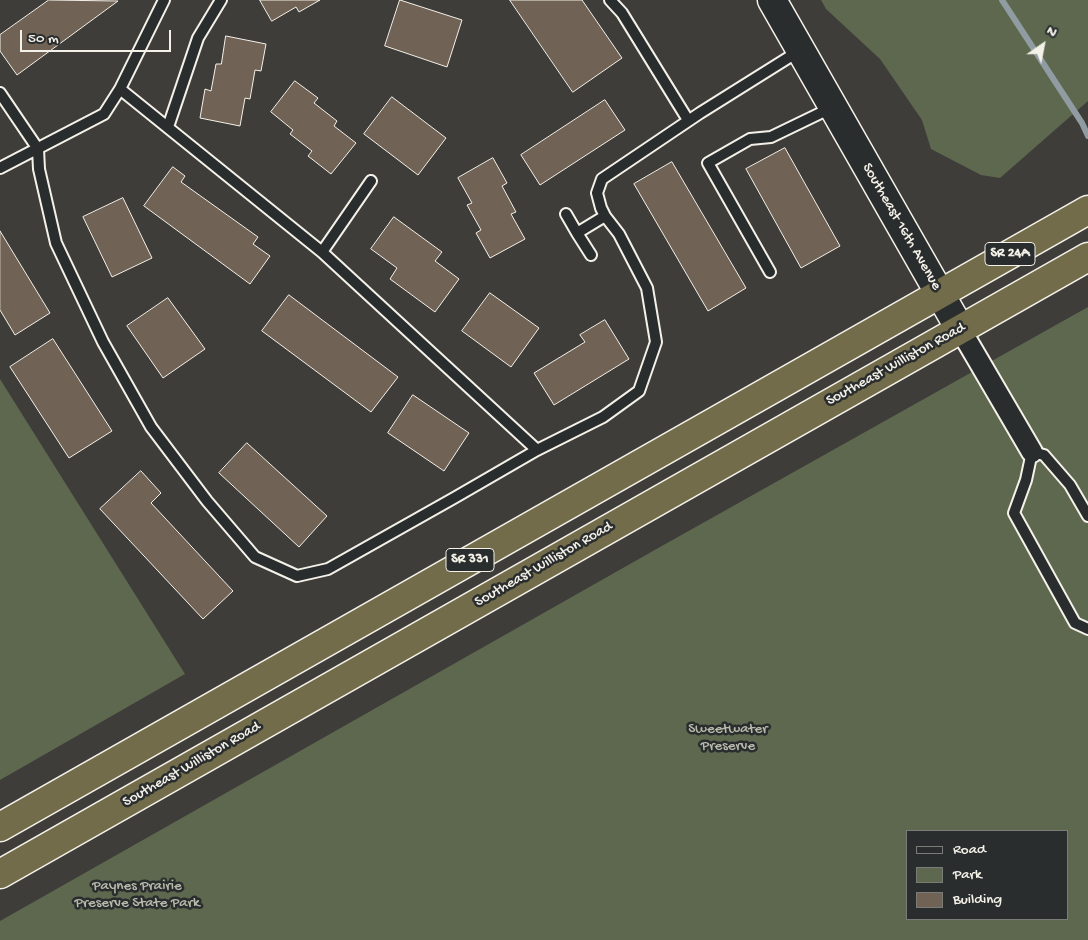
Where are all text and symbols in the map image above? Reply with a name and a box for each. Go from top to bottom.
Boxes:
scale bar [22,20,174,52]
north arrow [1018,20,1068,70]
text: N [1043,22,1060,42]
text: 50 m [28,30,59,48]
street label: Southeast 16th Avenue [857,160,945,294]
road number: SR 24A [985,242,1035,266]
street label: Southeast Williston Road [823,319,969,411]
street label: Southeast Williston Road [472,518,616,612]
road number: SR 331 [446,548,494,572]
street label: Southeast Williston Road [120,718,264,812]
park label: Sweetwater Preserve [688,721,768,756]
legend [906,830,1068,920]
text: Road [953,841,986,859]
text: Park [953,866,982,884]
park label: Paynes Prairie Preserve State Park [74,878,200,913]
text: Building [953,891,1002,909]

